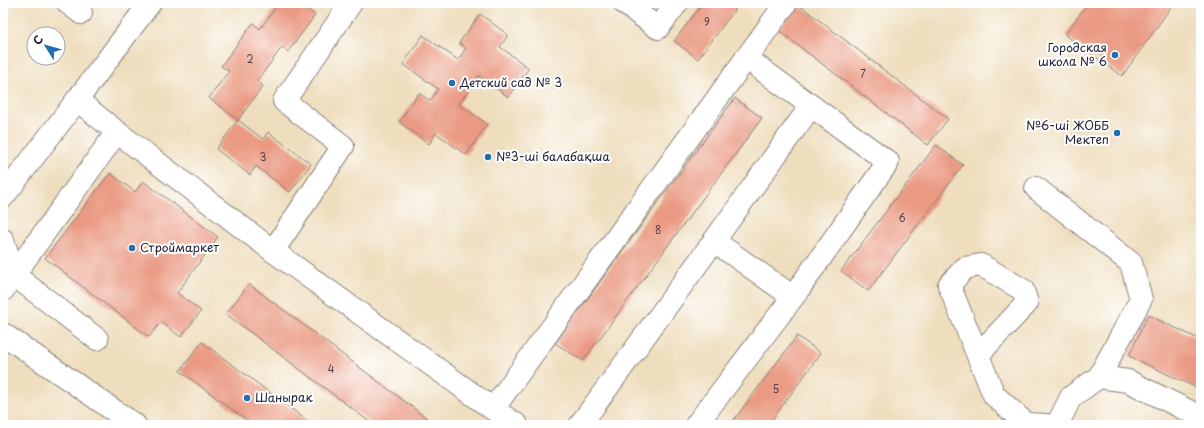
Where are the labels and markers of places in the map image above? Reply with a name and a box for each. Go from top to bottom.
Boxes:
place label: Городская школа № 6 [1038,38,1107,70]
marker: Городская школа № 6 [1110,50,1120,60]
place label: Детский сад № 3 [459,73,562,91]
marker: Детский сад № 3 [447,78,457,88]
place label: №6-ші ЖОББ Мектеп [1026,116,1109,148]
marker: №6-ші ЖОББ Мектеп [1112,128,1122,138]
place label: №3-ші балабақша [496,147,610,165]
marker: №3-ші балабақша [483,152,493,162]
place label: Строймаркет [140,238,219,256]
marker: Строймаркет [127,243,137,253]
place label: Шанырак [255,388,313,406]
marker: Шанырак [242,393,252,403]

